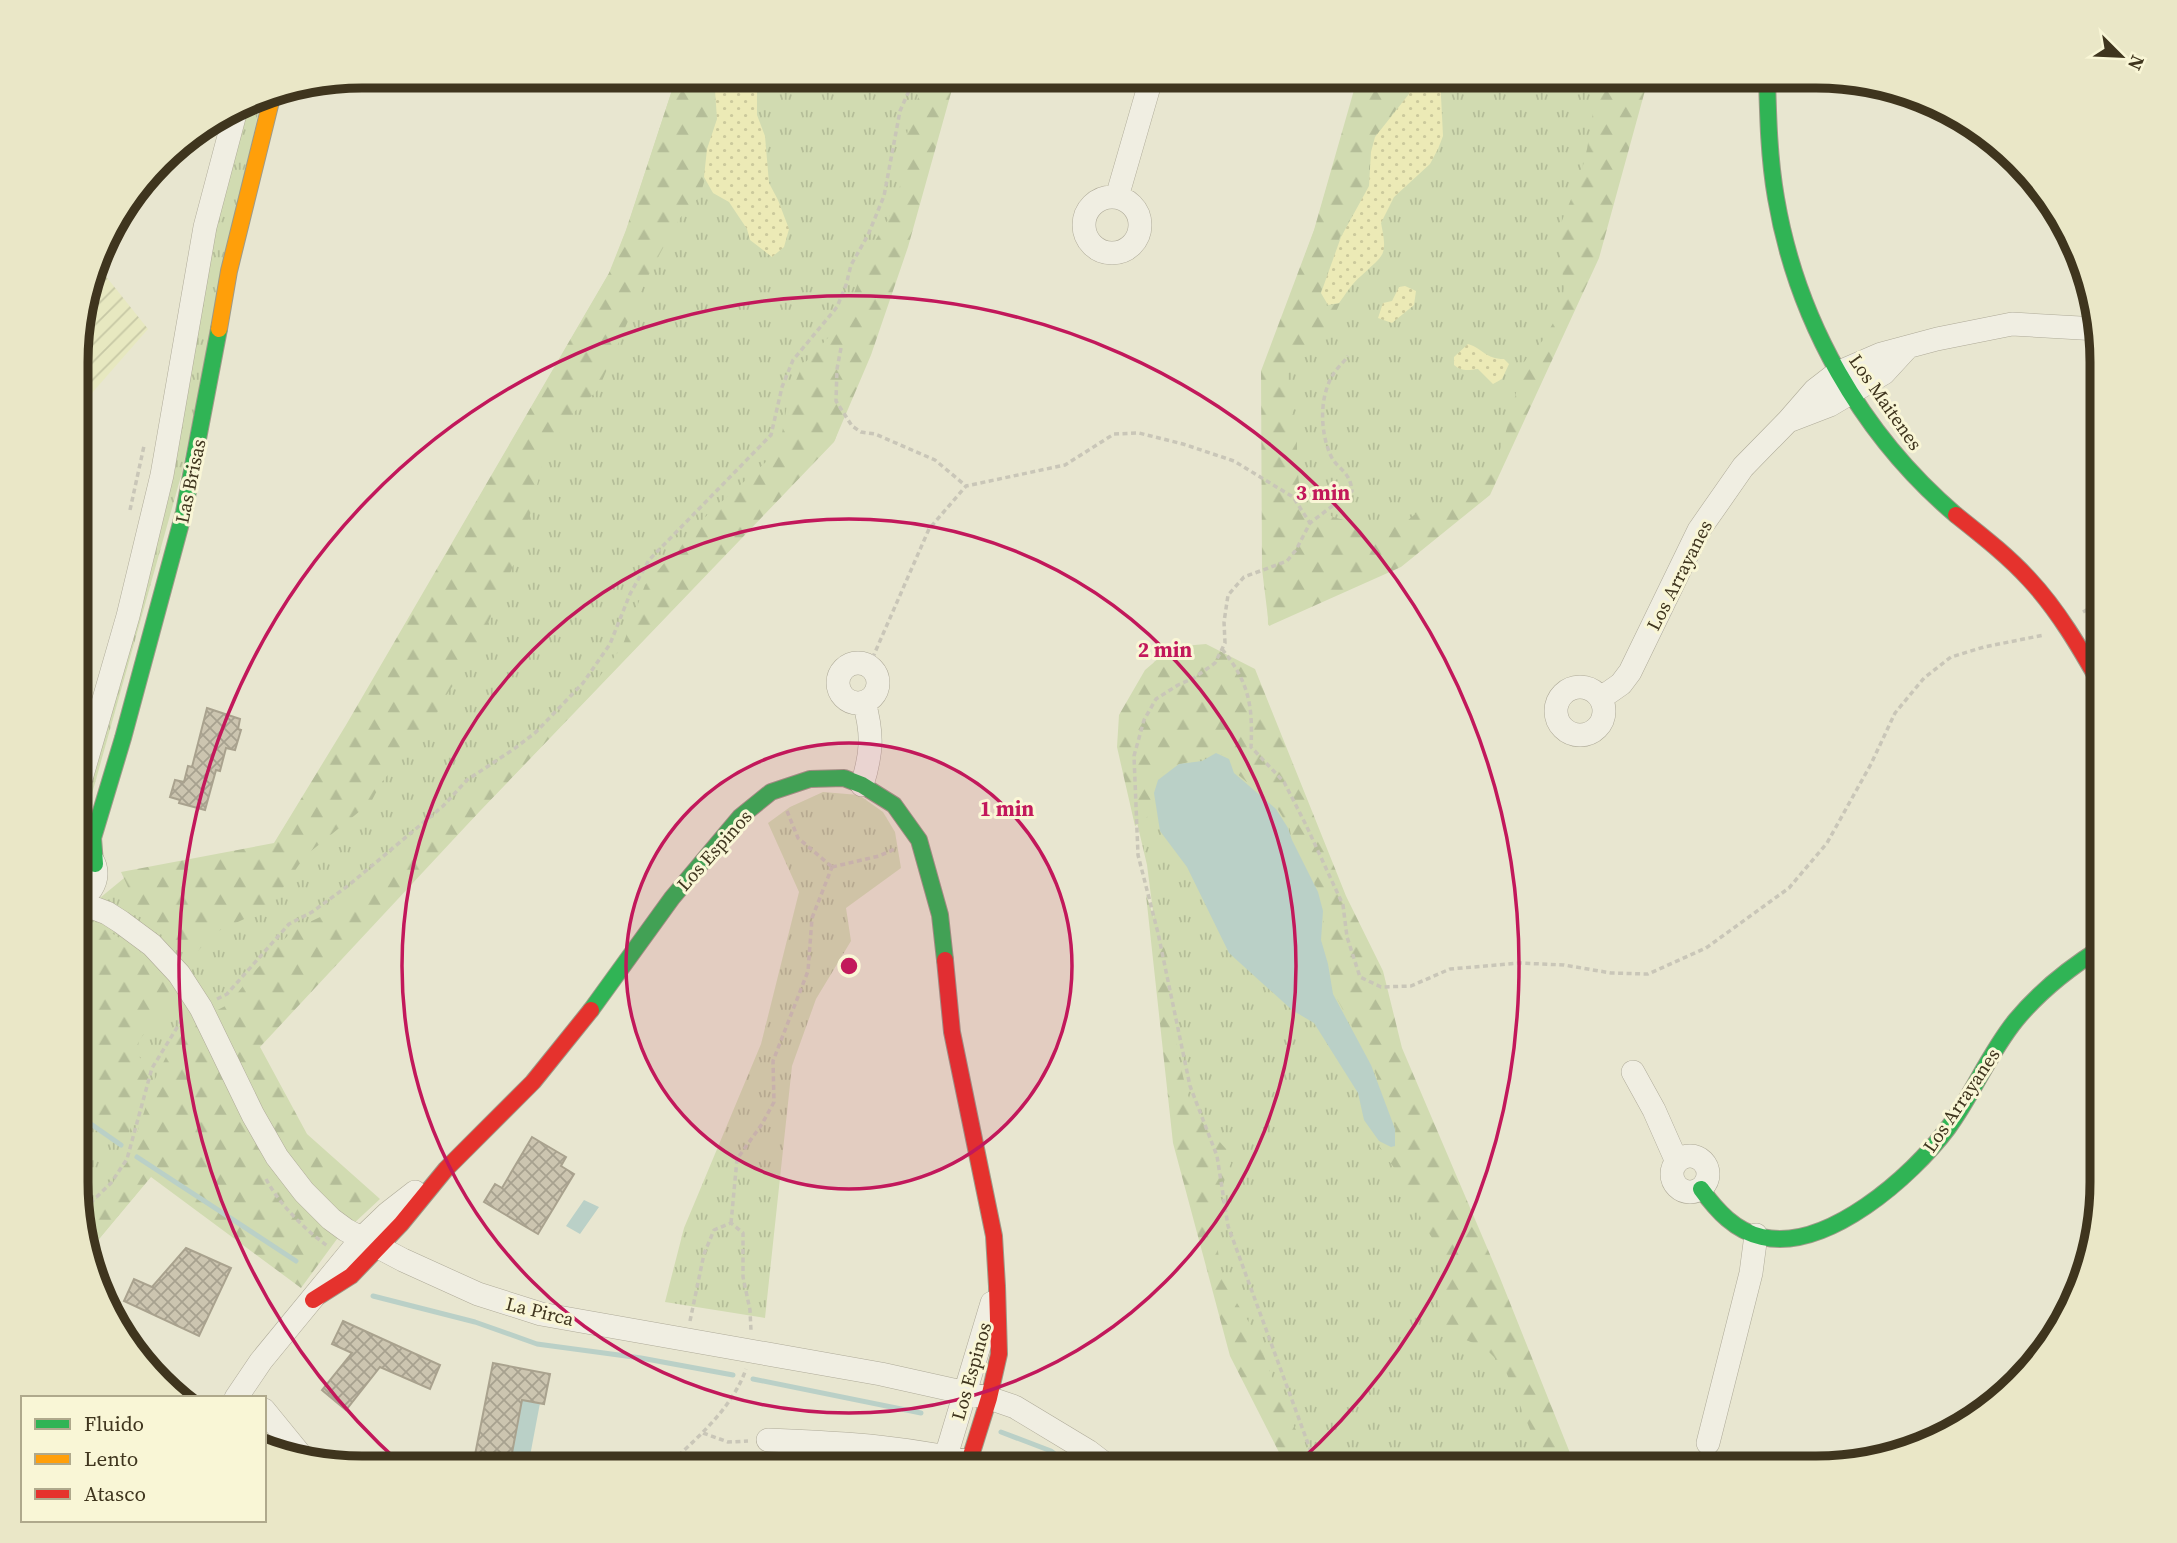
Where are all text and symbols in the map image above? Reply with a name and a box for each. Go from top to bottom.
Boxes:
north arrow [2086,21,2156,91]
text: N [2122,51,2151,75]
street label: Los Maitenes [1843,349,1929,455]
street label: Las Brisas [168,436,212,526]
text: 3 min [1296,478,1350,507]
street label: Los Arrayanes [1640,515,1718,635]
text: 2 min [1138,635,1192,664]
text: 1 min [980,794,1034,823]
street label: Los Espinos [671,804,757,896]
centre of rings [837,954,861,978]
street label: Los Arrayanes [1916,1043,2006,1157]
street label: La Pirca [503,1290,577,1332]
street label: Los Espinos [945,1319,997,1423]
legend [21,1396,266,1522]
text: Fluido [84,1409,144,1438]
text: Lento [84,1444,138,1473]
text: Atasco [84,1479,146,1508]

